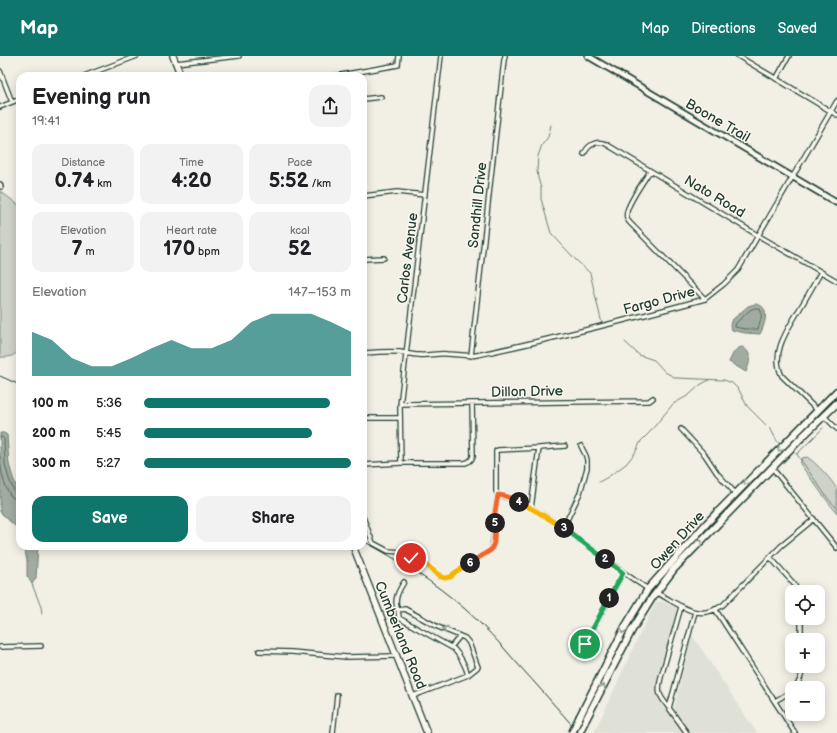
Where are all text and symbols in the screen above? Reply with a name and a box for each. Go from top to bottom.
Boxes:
text: Map [20,17,58,40]
text: Map [641,20,669,37]
text: Directions [691,20,756,37]
text: Saved [778,20,817,37]
text: Evening run [32,84,151,111]
button: share [309,85,351,127]
street label: Boone Trail [682,95,753,146]
text: 19:41 [32,113,60,129]
text: Distance [61,156,105,169]
text: Time [179,156,204,169]
text: Pace [287,156,312,169]
street label: Sandhill Drive [465,161,490,249]
text: 0.74 [55,169,94,193]
text: 4:20 [171,169,212,193]
text: 5:52 [269,169,309,193]
street label: Nato Road [681,172,748,221]
text: km [94,177,112,190]
text: /km [309,177,331,190]
street label: Carlos Avenue [393,212,422,305]
text: Elevation [60,224,106,237]
text: Heart rate [166,224,217,237]
text: kcal [290,224,310,237]
text: 7 [72,237,83,261]
text: 170 [163,237,195,261]
text: 52 [288,237,312,261]
text: m [83,245,95,258]
text: bpm [195,245,220,258]
street label: Fargo Drive [621,283,697,318]
text: Elevation [32,284,86,300]
text: 147–153 m [288,284,351,300]
street label: Dillon Drive [491,382,563,401]
text: 100 m [32,395,68,411]
text: 5:36 [96,395,122,411]
text: 200 m [32,425,70,441]
text: 5:45 [96,425,121,441]
one-way arrow [777,444,785,452]
text: 300 m [32,455,70,471]
text: 5:27 [96,455,120,471]
one-way arrow [744,478,751,486]
pin: 4 [509,492,529,512]
text: 4 [516,495,522,508]
button: Save [32,496,188,542]
button: Share [196,496,351,542]
street label: Owen Drive [647,508,708,573]
pin: 5 [485,513,505,533]
text: 5 [492,516,498,529]
pin: 3 [554,518,574,538]
text: 3 [561,521,567,534]
one-way arrow [695,539,703,547]
pin [394,541,428,575]
icon: check [400,547,422,569]
pin: 2 [595,549,615,569]
text: 2 [602,552,608,565]
pin: 6 [460,553,480,573]
text: 6 [467,556,473,569]
street label: Cumberland Road [371,579,430,692]
map controls [785,585,825,721]
button: locate [785,585,825,625]
pin: 1 [599,588,619,608]
text: 1 [607,591,611,604]
one-way arrow [441,626,448,634]
pin [568,627,602,661]
one-way arrow [620,627,627,635]
icon: arrive [574,633,596,655]
button: + [785,633,825,673]
button: − [785,681,825,721]
one-way arrow [598,684,606,691]

